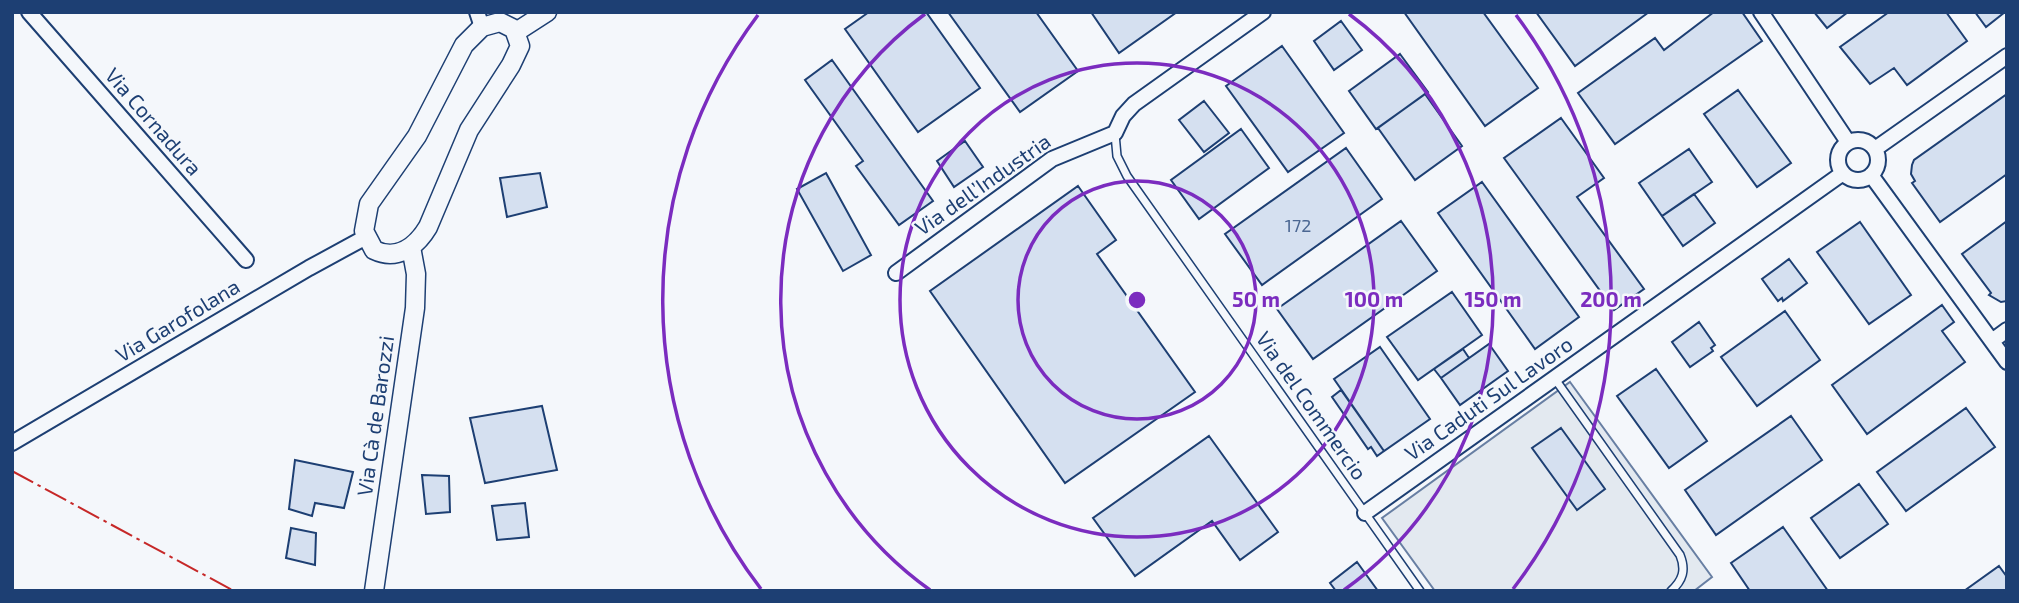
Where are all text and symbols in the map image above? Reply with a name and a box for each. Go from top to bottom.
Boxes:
street label: Via Cornadura [101,62,208,180]
street label: Via dell’Industria [910,128,1055,240]
house number: 172 [1285,214,1311,236]
street label: Via Garofolana [111,273,244,367]
text: 50 m [1232,286,1280,311]
text: 100 m [1345,286,1403,311]
text: 150 m [1465,286,1521,311]
text: 200 m [1580,286,1642,311]
centre of rings [1125,288,1149,312]
street label: Via del Commercio [1252,326,1373,484]
street label: Via Caduti Sul Lavoro [1399,330,1577,465]
street label: Via Cà de Barozzi [351,334,398,498]

